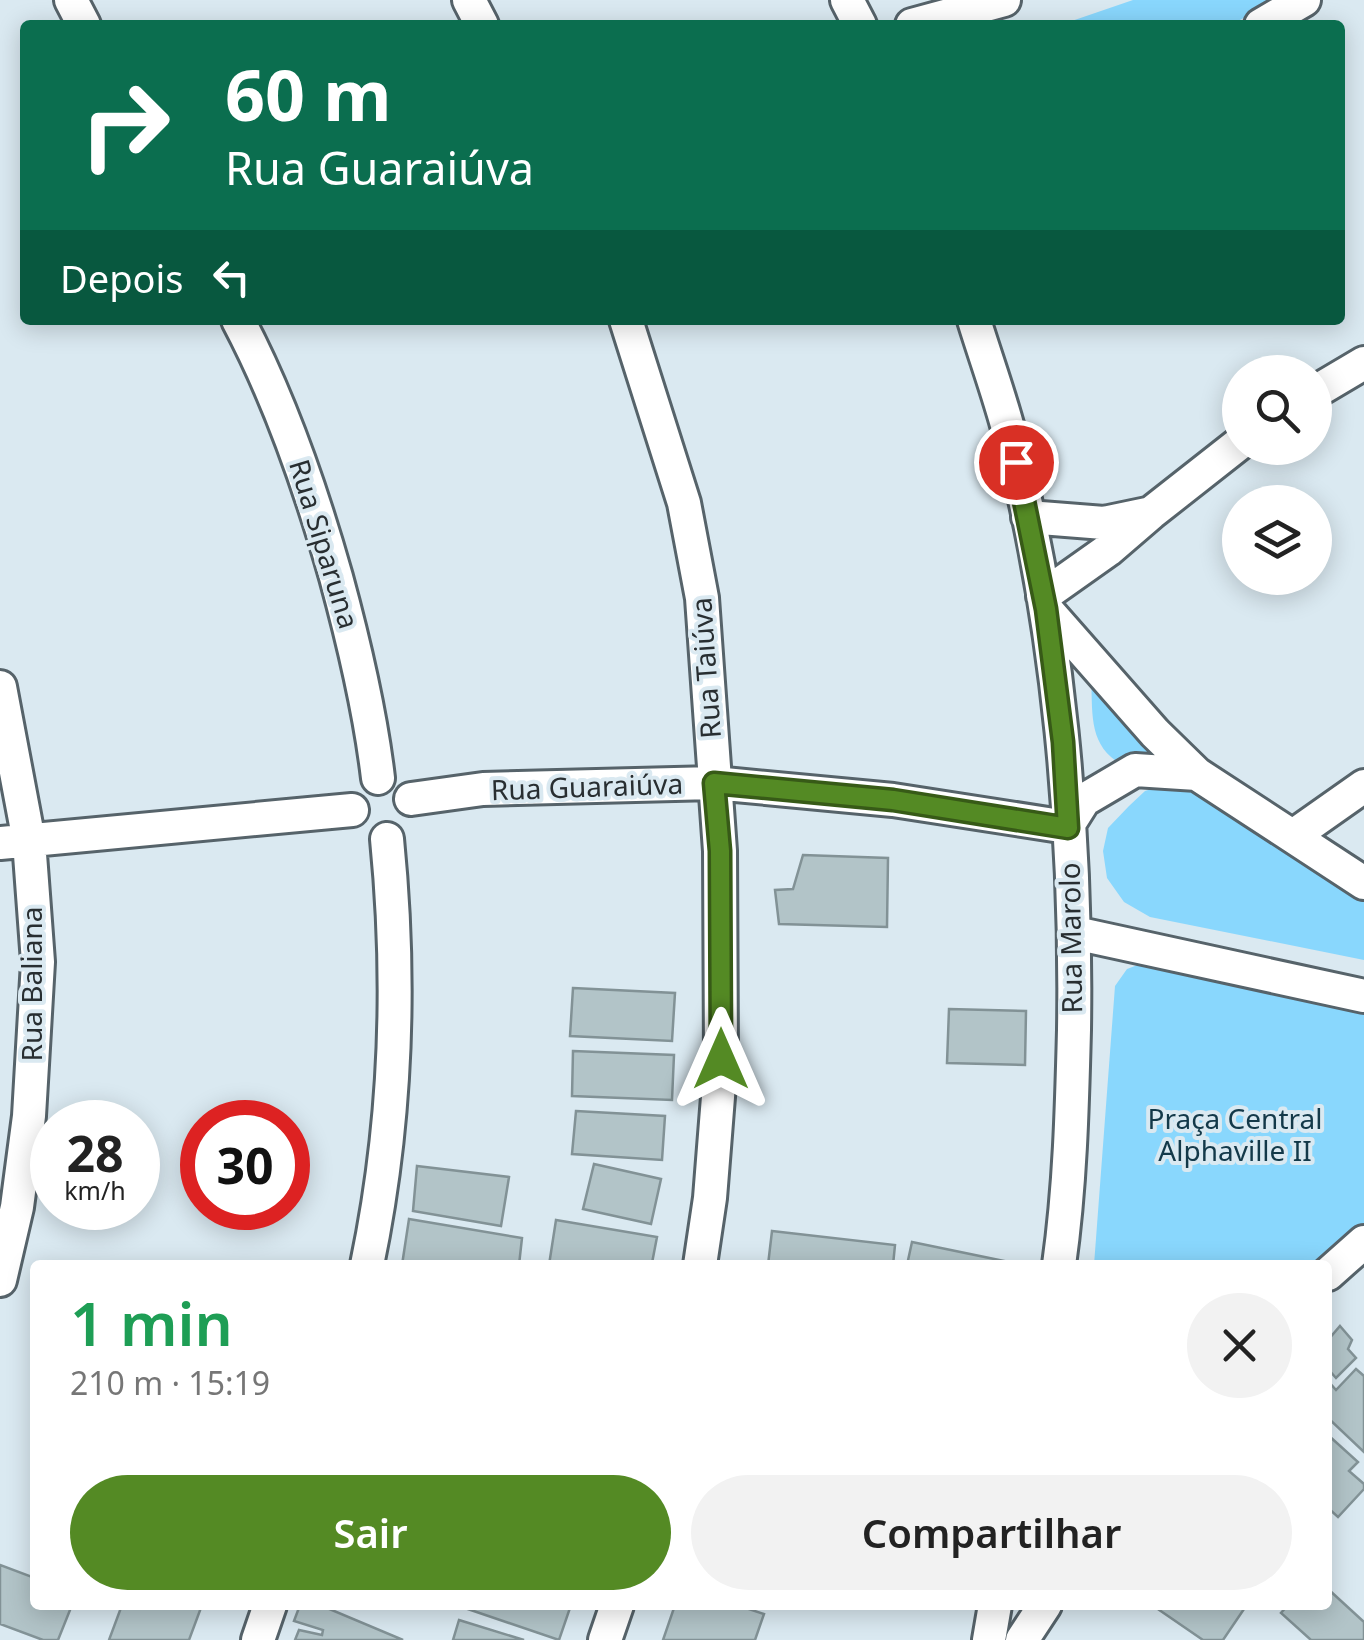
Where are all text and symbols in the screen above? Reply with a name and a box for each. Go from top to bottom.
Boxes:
text: 60 m [225,46,392,142]
icon: right [60,60,190,190]
text: Rua Guaraiúva [225,137,534,198]
icon: left [204,250,259,305]
text: Depois [60,252,184,304]
map controls [1222,355,1332,595]
button: search [1222,355,1332,465]
pin [974,420,1059,505]
icon: arrive [989,435,1044,490]
street label: Rua Siparuna [281,454,369,633]
button: layers [1222,485,1332,595]
street label: Rua Taiúva [681,596,729,740]
street label: Rua Guaraiúva [490,764,684,808]
street label: Rua Marolo [1050,862,1090,1014]
street label: Rua Baliana [12,907,50,1061]
position arrow [669,1007,773,1111]
park label: Praça Central Alphaville II [1148,1099,1322,1169]
speed limit sign: 30 [180,1100,310,1230]
text: 28 [66,1119,124,1187]
text: km/h [64,1173,126,1207]
text: 1 min [70,1282,233,1364]
button: close [1187,1293,1292,1398]
text: 210 m · 15:19 [70,1361,270,1404]
button: Sair [70,1475,671,1590]
button: Compartilhar [691,1475,1292,1590]

